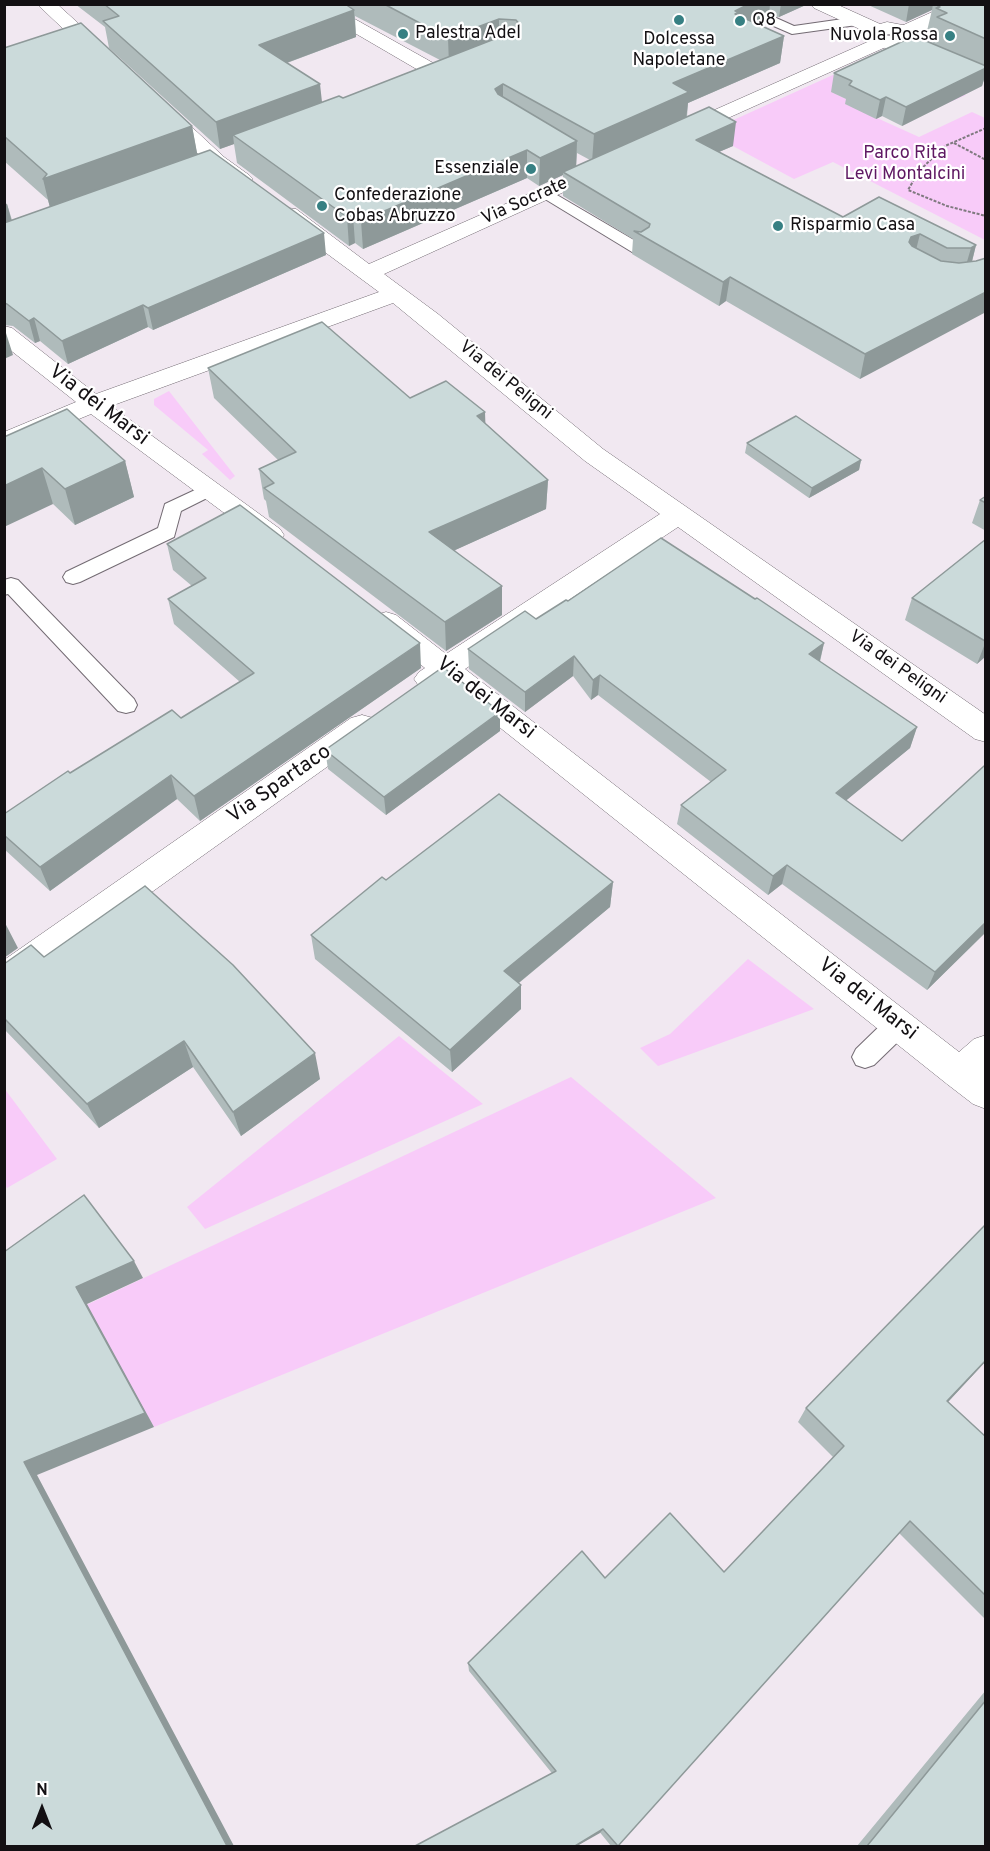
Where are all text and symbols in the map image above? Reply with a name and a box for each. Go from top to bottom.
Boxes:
place label: Q8 [752,10,776,32]
marker: Dolcessa Napoletane [672,13,686,27]
marker: Q8 [733,14,747,28]
place label: Palestra Adel [415,23,521,45]
place label: Nuvola Rossa [830,25,938,47]
marker: Palestra Adel [396,27,410,41]
place label: Dolcessa Napoletane [632,29,726,72]
marker: Nuvola Rossa [943,29,957,43]
park label: Parco Rita Levi Montalcini [845,143,965,186]
place label: Essenziale [434,158,519,180]
marker: Essenziale [524,162,538,176]
street label: Via Socrate [479,173,571,231]
place label: Confederazione Cobas Abruzzo [334,185,461,228]
marker: Confederazione Cobas Abruzzo [315,199,329,213]
place label: Risparmio Casa [790,215,915,237]
marker: Risparmio Casa [771,219,785,233]
street label: Via dei Peligni [454,337,556,425]
street label: Via dei Marsi [43,360,153,452]
street label: Via dei Peligni [844,626,950,710]
street label: Via dei Marsi [430,652,540,746]
street label: Via Spartaco [223,740,337,830]
street label: Via dei Marsi [812,953,922,1047]
north arrow [12,1779,72,1839]
text: N [36,1781,48,1801]

